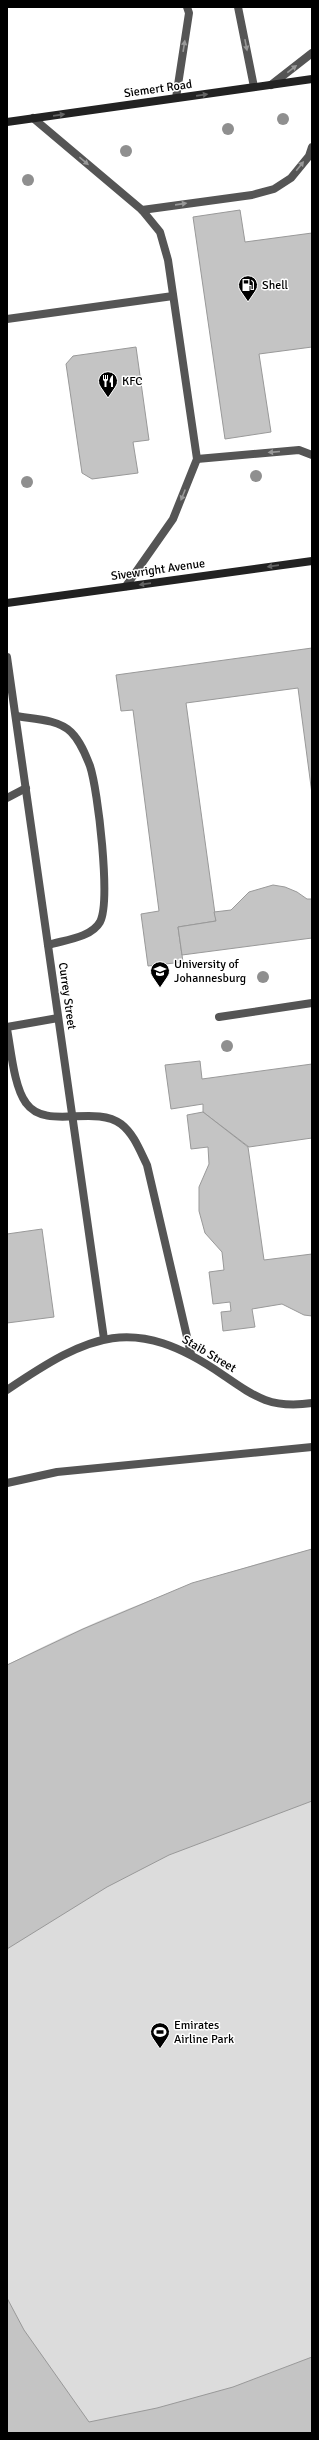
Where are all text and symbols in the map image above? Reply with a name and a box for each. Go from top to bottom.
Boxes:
one-way arrow [243,39,249,51]
one-way arrow [181,40,187,52]
one-way arrow [286,64,297,73]
street label: Siemert Road [123,77,193,101]
one-way arrow [196,92,208,98]
one-way arrow [53,112,66,118]
one-way arrow [79,157,90,166]
one-way arrow [296,161,305,172]
one-way arrow [175,201,187,207]
fuel station icon: Shell [237,274,259,302]
place label: Shell [262,278,289,293]
restaurant icon: KFC [97,370,119,398]
place label: KFC [122,374,143,389]
one-way arrow [268,449,280,455]
one-way arrow [179,489,185,501]
street label: Sivewright Avenue [110,556,206,584]
one-way arrow [267,563,279,569]
one-way arrow [138,581,151,587]
place label: University of Johannesburg [174,957,246,986]
school or university icon: University of Johannesburg [149,960,171,988]
street label: Currey Street [55,961,79,1031]
street label: Staib Street [179,1332,239,1376]
place label: Emirates Airline Park [174,2018,234,2047]
sports icon: Emirates Airline Park [149,2021,171,2049]

